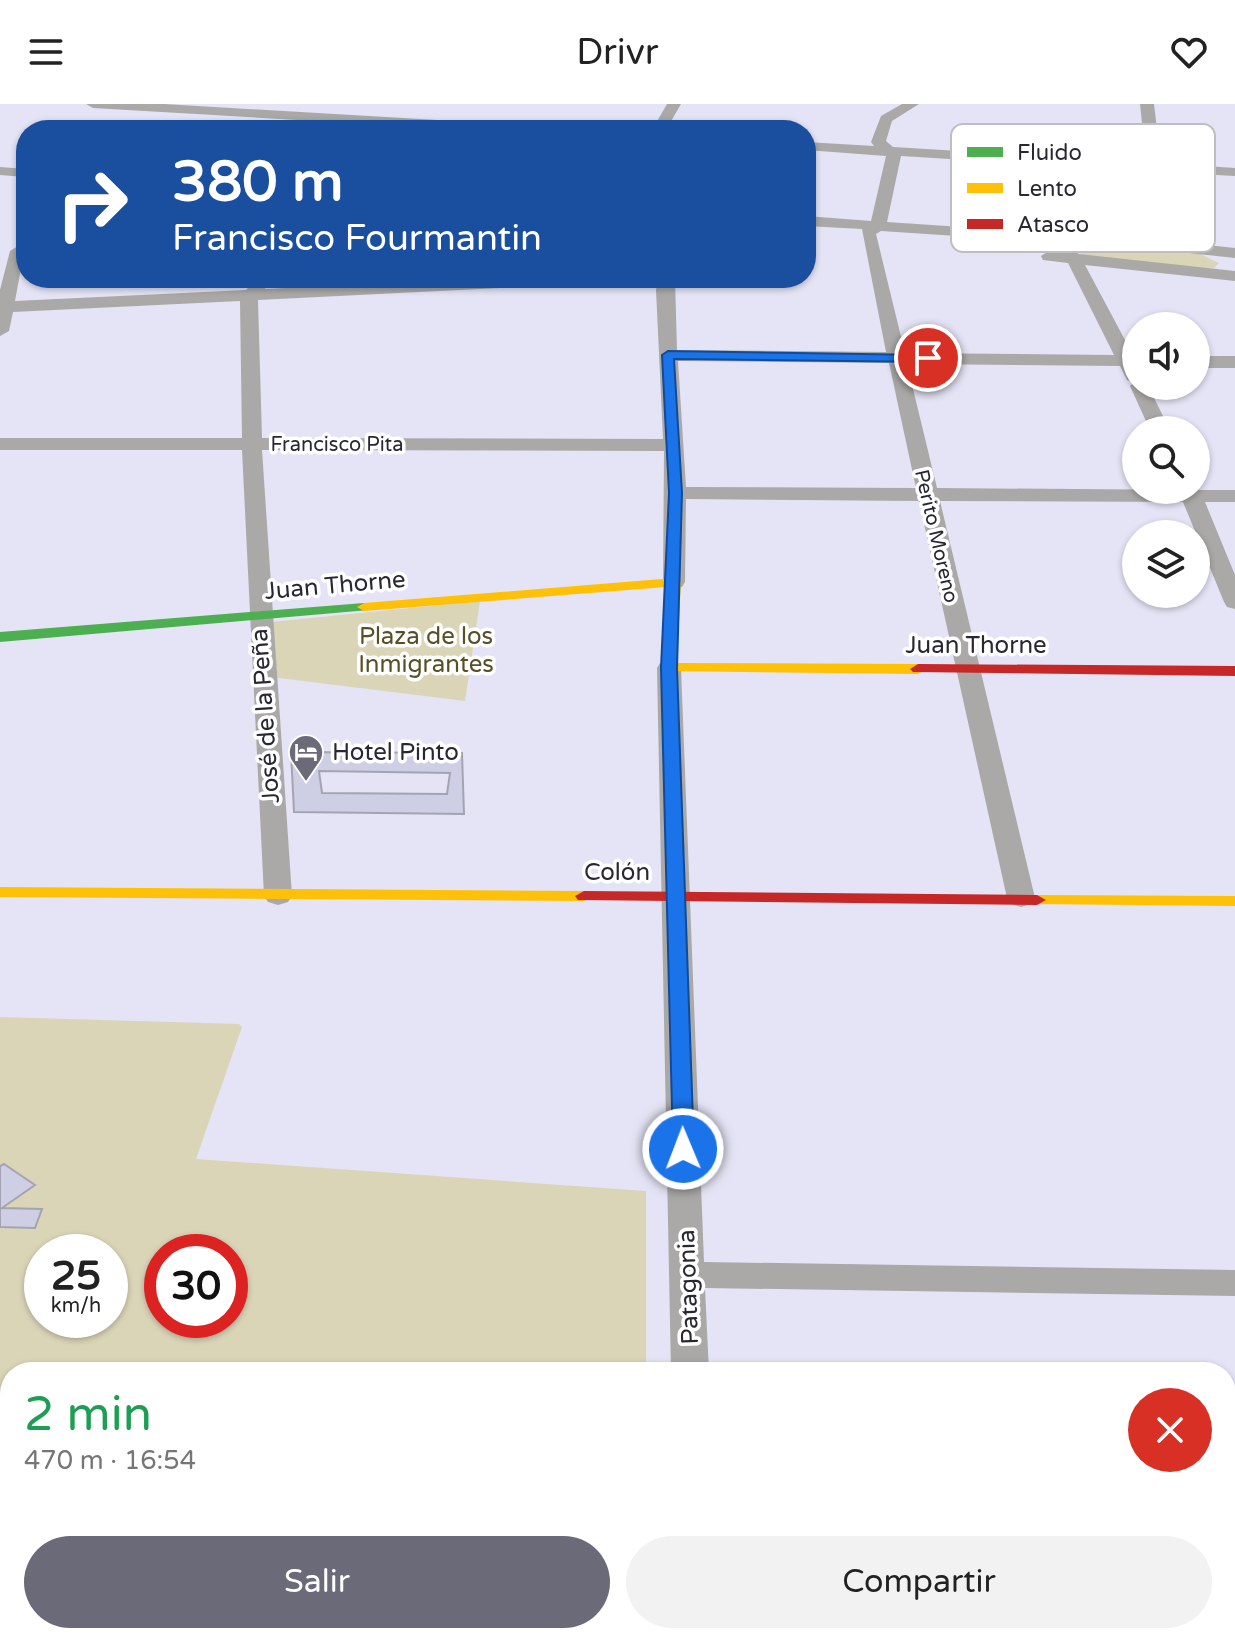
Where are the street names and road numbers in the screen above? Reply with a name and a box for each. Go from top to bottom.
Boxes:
street label: Francisco Pita [270,433,404,457]
street label: Perito Moreno [909,467,963,605]
street label: Juan Thorne [263,565,407,606]
street label: José de la Peña [245,628,286,804]
street label: Juan Thorne [905,631,1047,660]
street label: Colón [584,858,650,887]
street label: Patagonia [672,1229,705,1345]

